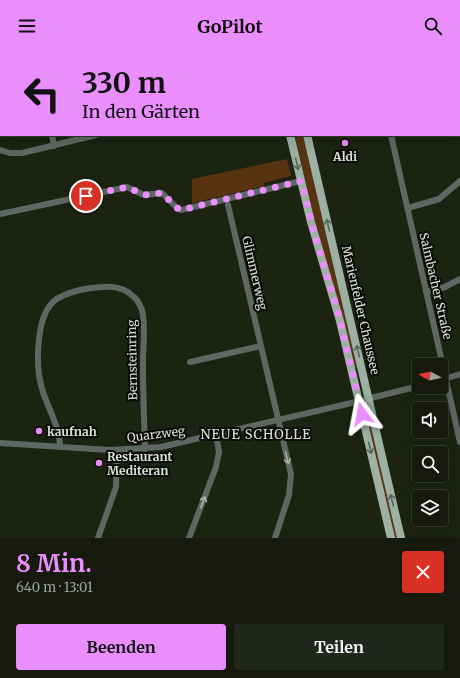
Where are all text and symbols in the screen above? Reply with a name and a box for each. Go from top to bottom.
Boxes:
icon: menu [16,15,38,37]
text: GoPilot [197,15,263,38]
icon: search [422,15,444,37]
text: 330 m [82,65,166,101]
icon: left [16,68,68,120]
text: In den Gärten [82,100,200,123]
marker: Aldi [340,138,350,148]
place label: Aldi [332,149,357,164]
one-way arrow [293,157,301,170]
pin [69,179,103,213]
icon: arrive [75,185,97,207]
one-way arrow [324,219,332,232]
street label: Salmbacher Straße [416,231,456,341]
street label: Glimmerweg [239,234,271,312]
street label: Marienfelder Chaussee [339,244,383,376]
street label: Bernsteinring [124,319,140,401]
one-way arrow [353,345,361,358]
north arrow [412,358,448,394]
map controls [412,358,448,526]
position arrow [341,393,383,435]
button: sound [412,402,448,438]
street label: Quarzweg [126,423,187,445]
place label: kaufnah [47,424,97,439]
marker: kaufnah [34,426,44,436]
district label: NEUE SCHOLLE [200,426,312,443]
one-way arrow [367,442,374,455]
button: search [412,446,448,482]
place label: Restaurant Mediteran [107,449,172,478]
one-way arrow [284,451,292,464]
marker: Restaurant Mediteran [94,458,104,468]
button: layers [412,490,448,526]
one-way arrow [388,494,396,507]
one-way arrow [199,496,207,508]
text: 8 Min. [16,548,92,579]
button: close [402,551,444,593]
text: 640 m · 13:01 [16,579,93,596]
button: Beenden [16,624,226,670]
button: Teilen [234,624,444,670]

